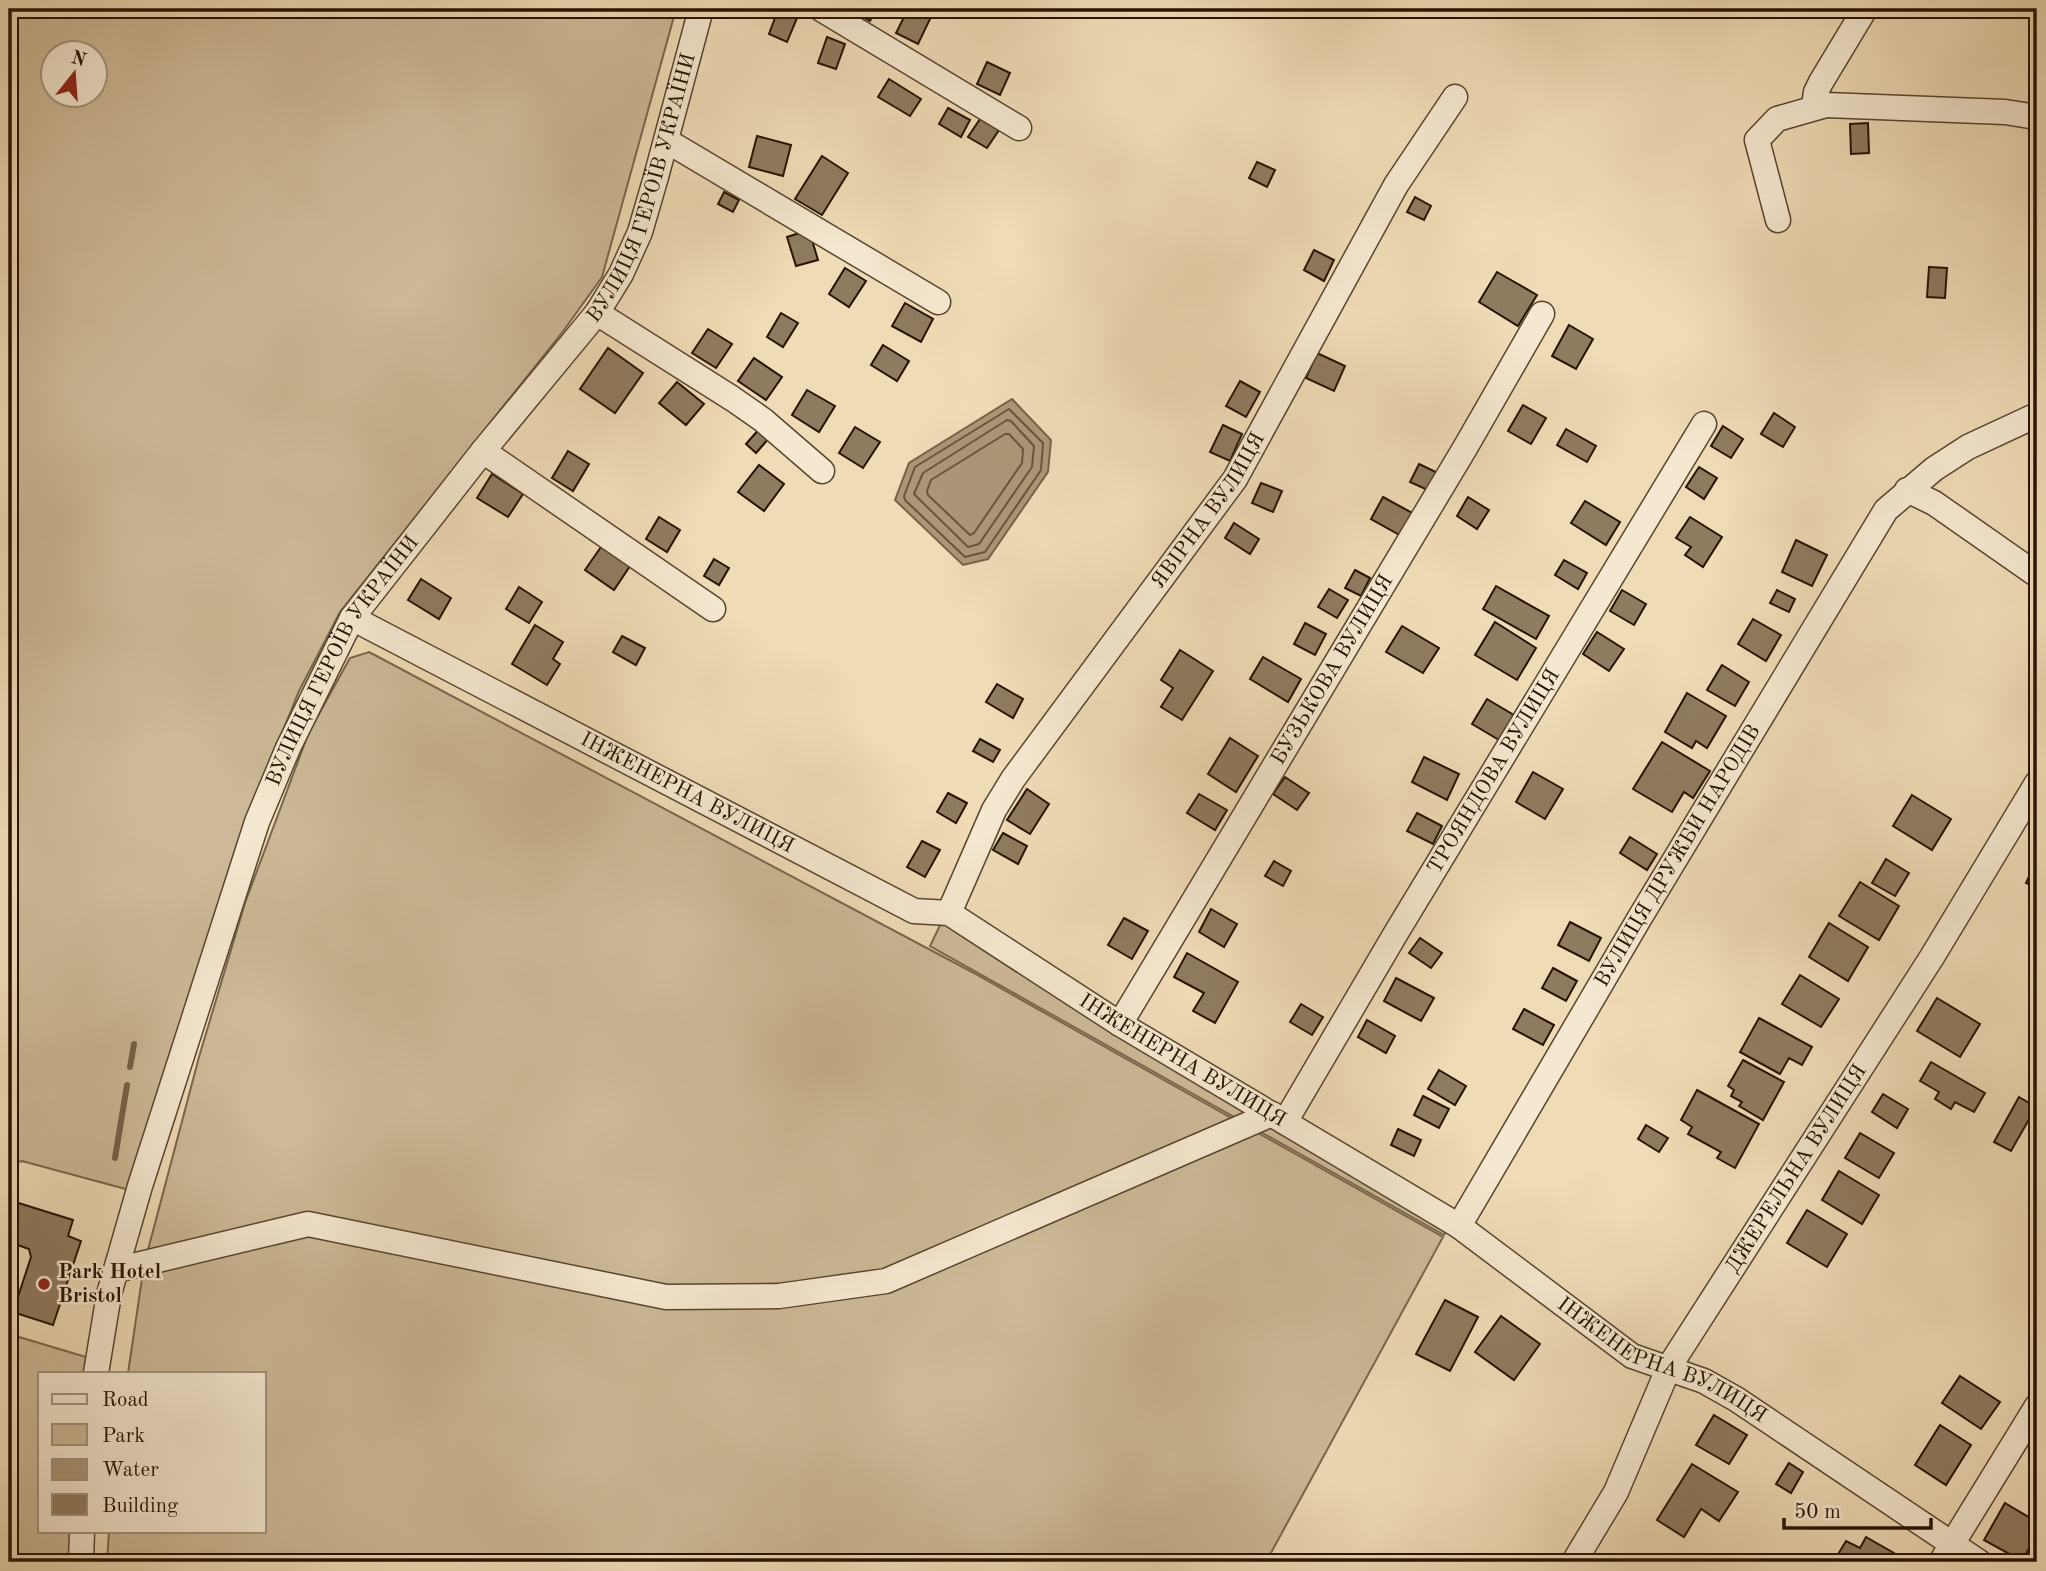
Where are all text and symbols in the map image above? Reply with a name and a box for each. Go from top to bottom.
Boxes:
north arrow [38,38,108,108]
text: N [69,49,88,71]
street label: ВУЛИЦЯ ГЕРОЇВ УКРАЇНИ [583,51,699,327]
street label: ЯВІРНА ВУЛИЦЯ [1147,429,1269,592]
street label: ВУЛИЦЯ ГЕРОЇВ УКРАЇНИ [263,532,423,789]
street label: БУЗЬКОВА ВУЛИЦЯ [1267,571,1397,768]
street label: ТРОЯНДОВА ВУЛИЦЯ [1424,665,1564,878]
street label: ВУЛИЦЯ ДРУЖБИ НАРОДІВ [1591,721,1764,990]
street label: ІНЖЕНЕРНА ВУЛИЦЯ [577,729,797,857]
street label: ІНЖЕНЕРНА ВУЛИЦЯ [1075,990,1290,1131]
street label: ДЖЕРЕЛЬНА ВУЛИЦЯ [1722,1061,1871,1277]
place label: Park Hotel Bristol [58,1262,161,1307]
marker: Park Hotel Bristol [36,1276,52,1292]
street label: ІНЖЕНЕРНА ВУЛИЦЯ [1553,1293,1770,1427]
legend [38,1372,266,1532]
text: Road [102,1390,149,1411]
text: Park [102,1426,145,1447]
text: Water [102,1460,159,1481]
scale bar [1784,1487,1930,1531]
text: Building [102,1496,179,1517]
text: 50 m [1794,1502,1841,1523]

